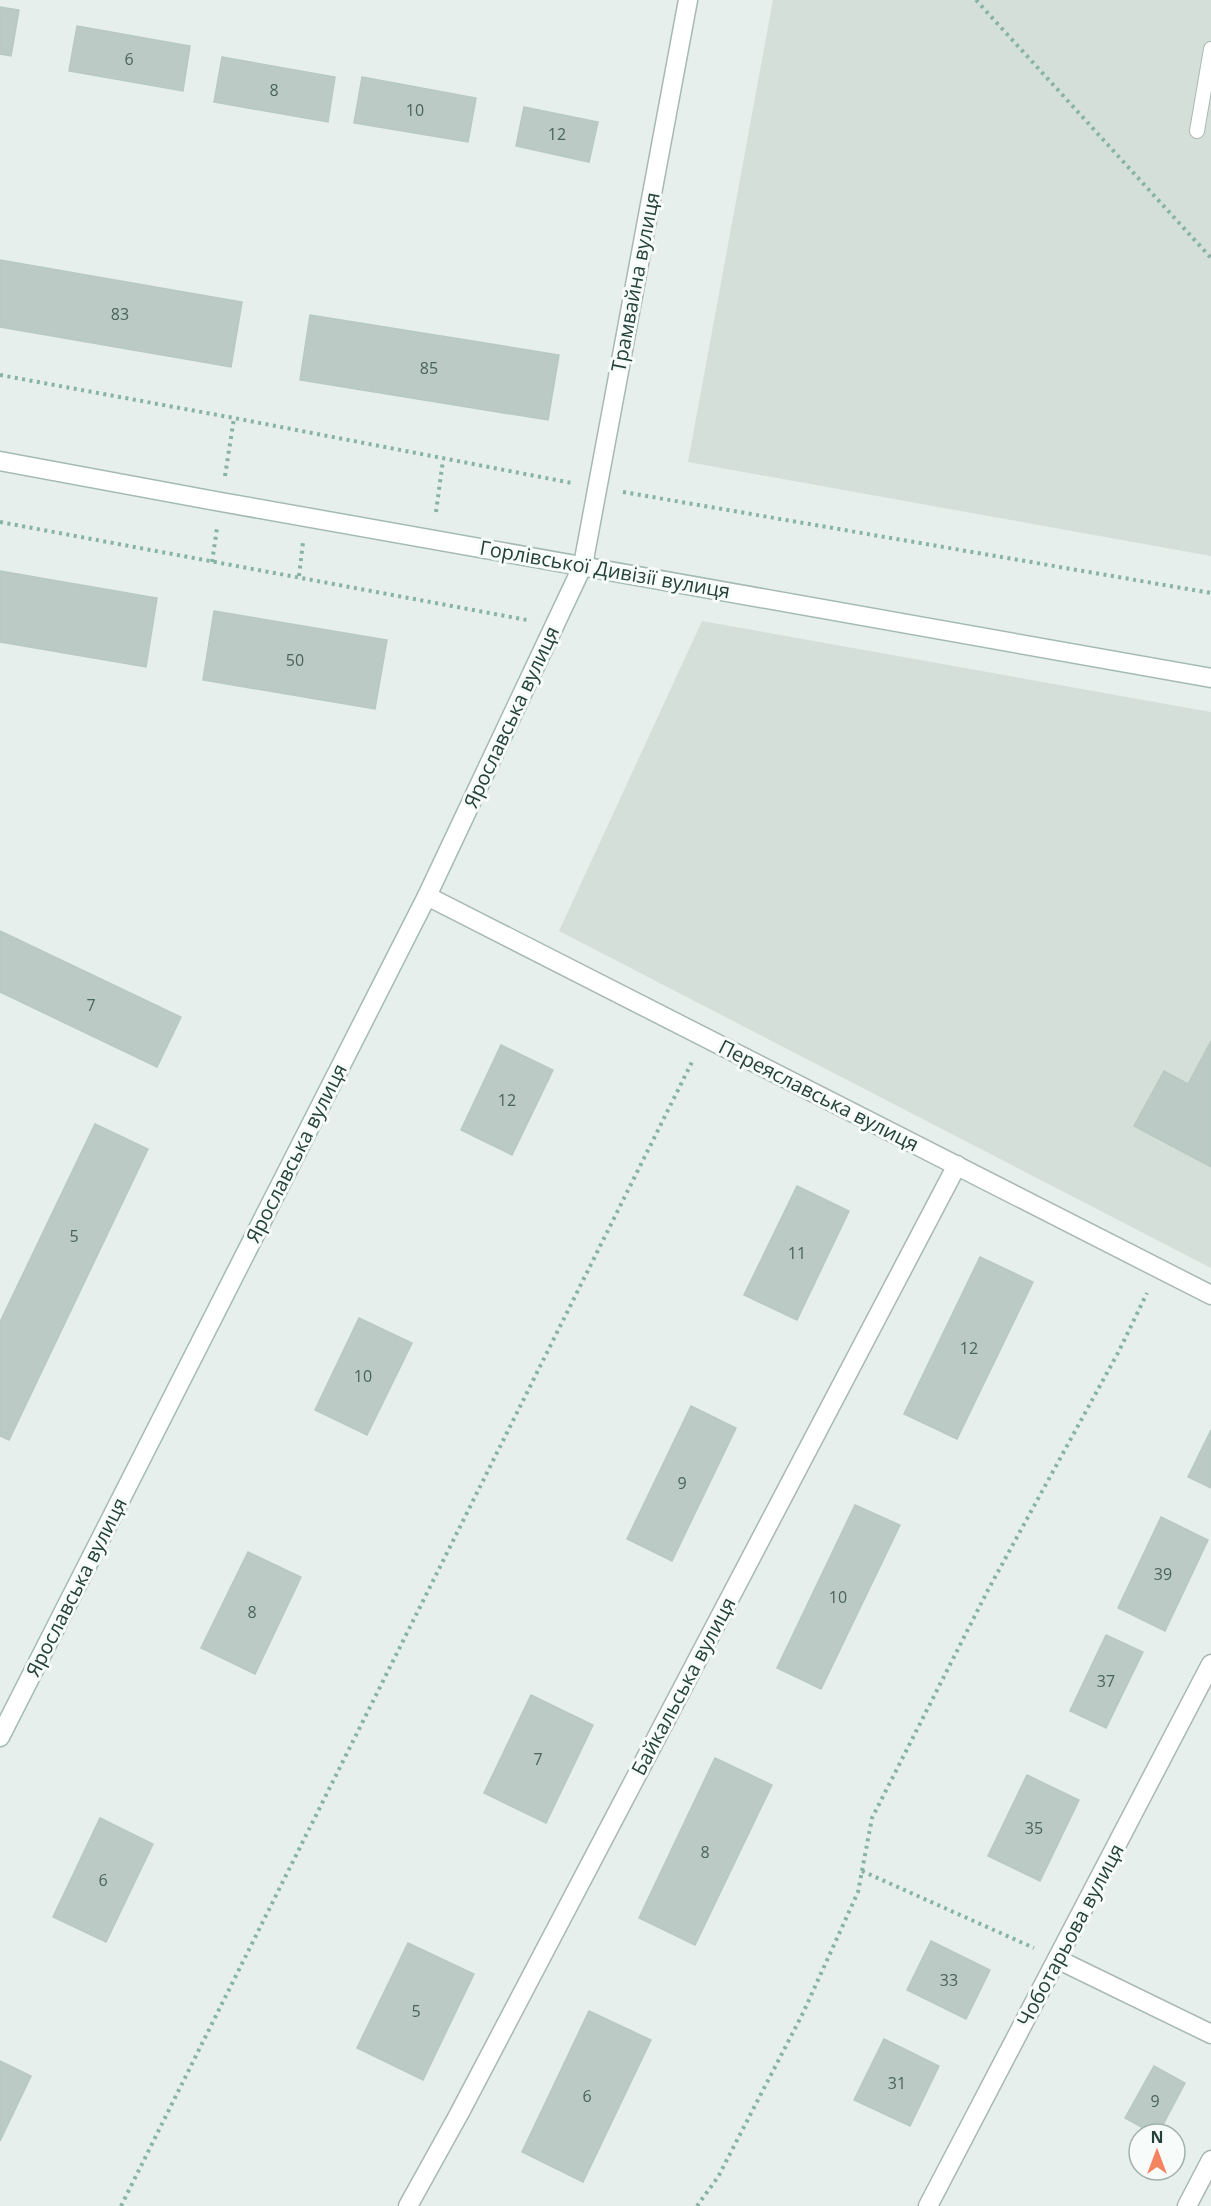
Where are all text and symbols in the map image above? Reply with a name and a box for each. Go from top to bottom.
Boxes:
house number: 6 [124,48,134,70]
house number: 8 [269,79,279,101]
house number: 10 [406,99,424,121]
house number: 12 [548,123,566,145]
street label: Трамвайна вулиця [604,190,666,374]
house number: 83 [111,303,129,325]
house number: 85 [420,357,438,379]
street label: Горлівської Дивізії вулиця [478,534,732,604]
street label: Ярославська вулиця [457,622,565,812]
house number: 50 [286,649,304,671]
house number: 7 [86,994,96,1016]
street label: Переяславська вулиця [714,1033,924,1157]
street label: Ярославська вулиця [239,1059,353,1247]
house number: 12 [498,1089,516,1111]
house number: 5 [69,1225,79,1247]
house number: 11 [788,1242,806,1264]
house number: 12 [960,1337,978,1359]
house number: 10 [354,1365,372,1387]
house number: 9 [677,1472,687,1494]
street label: Ярославська вулиця [19,1493,133,1681]
house number: 39 [1154,1563,1172,1585]
house number: 10 [829,1586,847,1608]
street label: Байкальська вулиця [625,1592,741,1780]
house number: 8 [247,1601,257,1623]
house number: 37 [1097,1670,1115,1692]
house number: 7 [533,1748,543,1770]
house number: 35 [1025,1817,1043,1839]
street label: Чоботарьова вулиця [1010,1839,1130,2031]
house number: 8 [700,1841,710,1863]
house number: 6 [98,1869,108,1891]
house number: 33 [940,1969,958,1991]
house number: 5 [411,2000,421,2022]
house number: 31 [888,2072,906,2094]
house number: 6 [582,2085,592,2107]
house number: 9 [1150,2090,1160,2112]
north arrow [1127,2122,1187,2182]
text: N [1150,2126,1164,2148]

